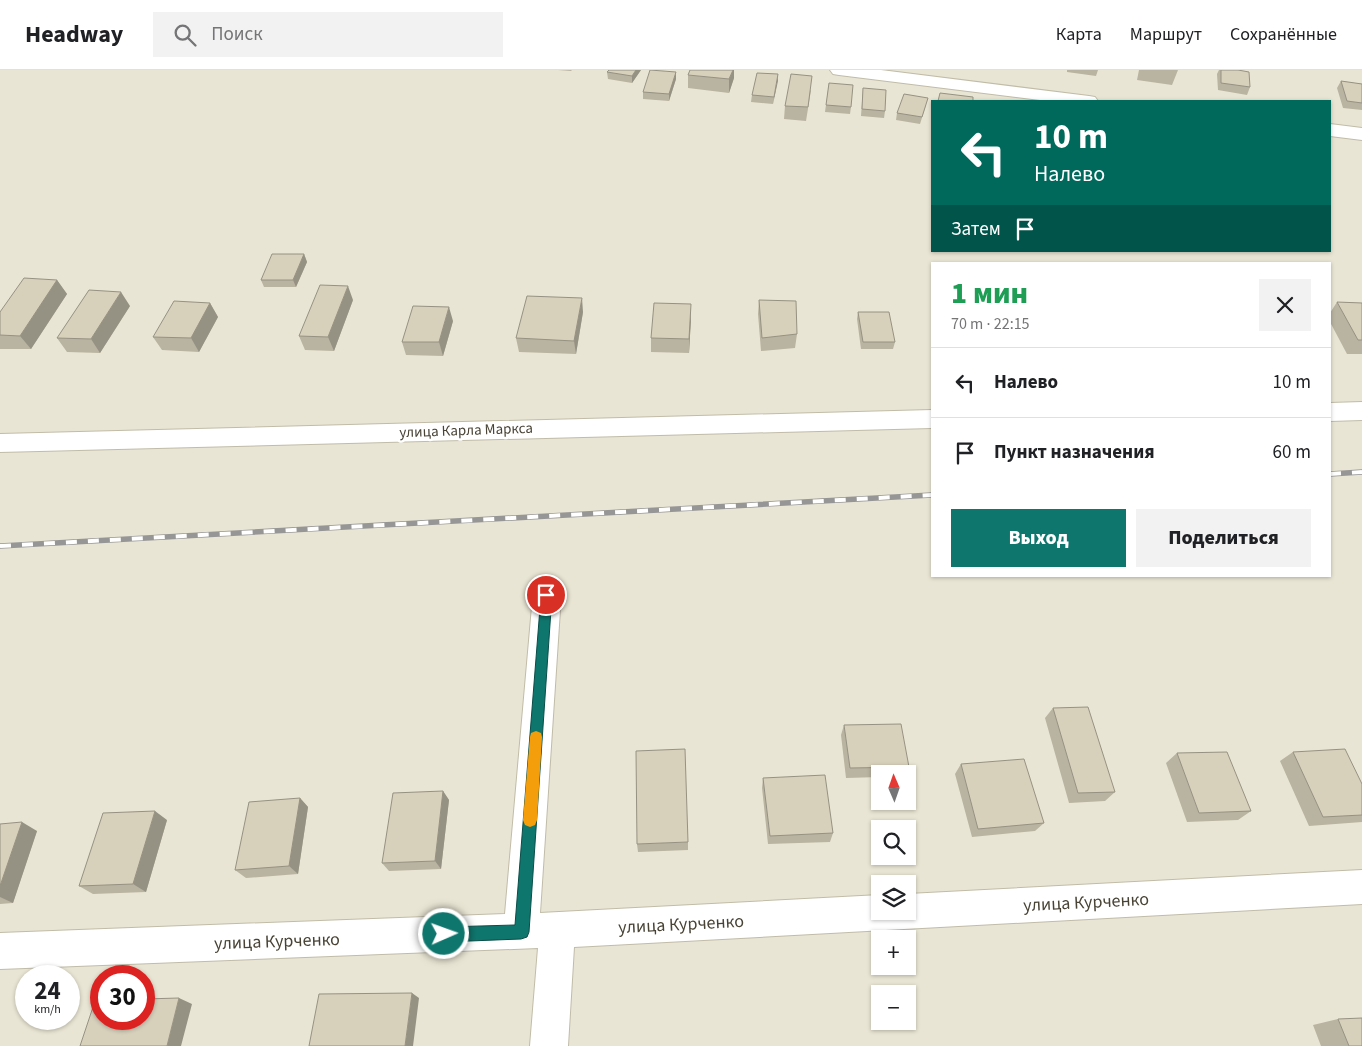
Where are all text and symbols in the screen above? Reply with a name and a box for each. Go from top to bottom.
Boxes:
search box [153,12,503,57]
text: Headway [25,17,123,52]
icon: search [171,21,199,49]
text: Поиск [211,21,263,48]
text: Карта [1056,22,1102,47]
text: Маршрут [1130,22,1202,47]
text: Сохранённые [1230,22,1337,47]
text: 10 m [1034,112,1108,162]
icon: left [951,120,1016,185]
text: Налево [1034,158,1105,190]
icon: arrive [1011,215,1039,243]
text: Затем [951,216,1001,243]
text: 1 мин [951,272,1028,315]
button: close [1259,279,1311,331]
text: 70 m · 22:15 [951,313,1030,335]
icon: left [951,369,979,397]
text: Налево [994,369,1058,396]
text: 10 m [1273,369,1311,396]
street label: улица Карла Маркса [399,418,533,443]
icon: arrive [951,439,979,467]
text: Пункт назначения [994,439,1155,466]
text: 60 m [1273,439,1311,466]
button: Выход [951,509,1126,567]
button: Поделиться [1136,509,1311,567]
pin [525,574,567,616]
icon: arrive [532,581,560,609]
north arrow [871,765,916,810]
map controls [871,765,916,1030]
button: search [871,820,916,865]
button: layers [871,875,916,920]
street label: улица Курченко [1023,887,1150,918]
position arrow [417,907,469,959]
street label: улица Курченко [618,909,745,940]
street label: улица Курченко [214,927,340,956]
button: + [871,930,916,975]
speed limit sign: 30 [90,965,155,1030]
text: 24 [34,973,61,1009]
button: − [871,985,916,1030]
text: km/h [34,1001,61,1018]

